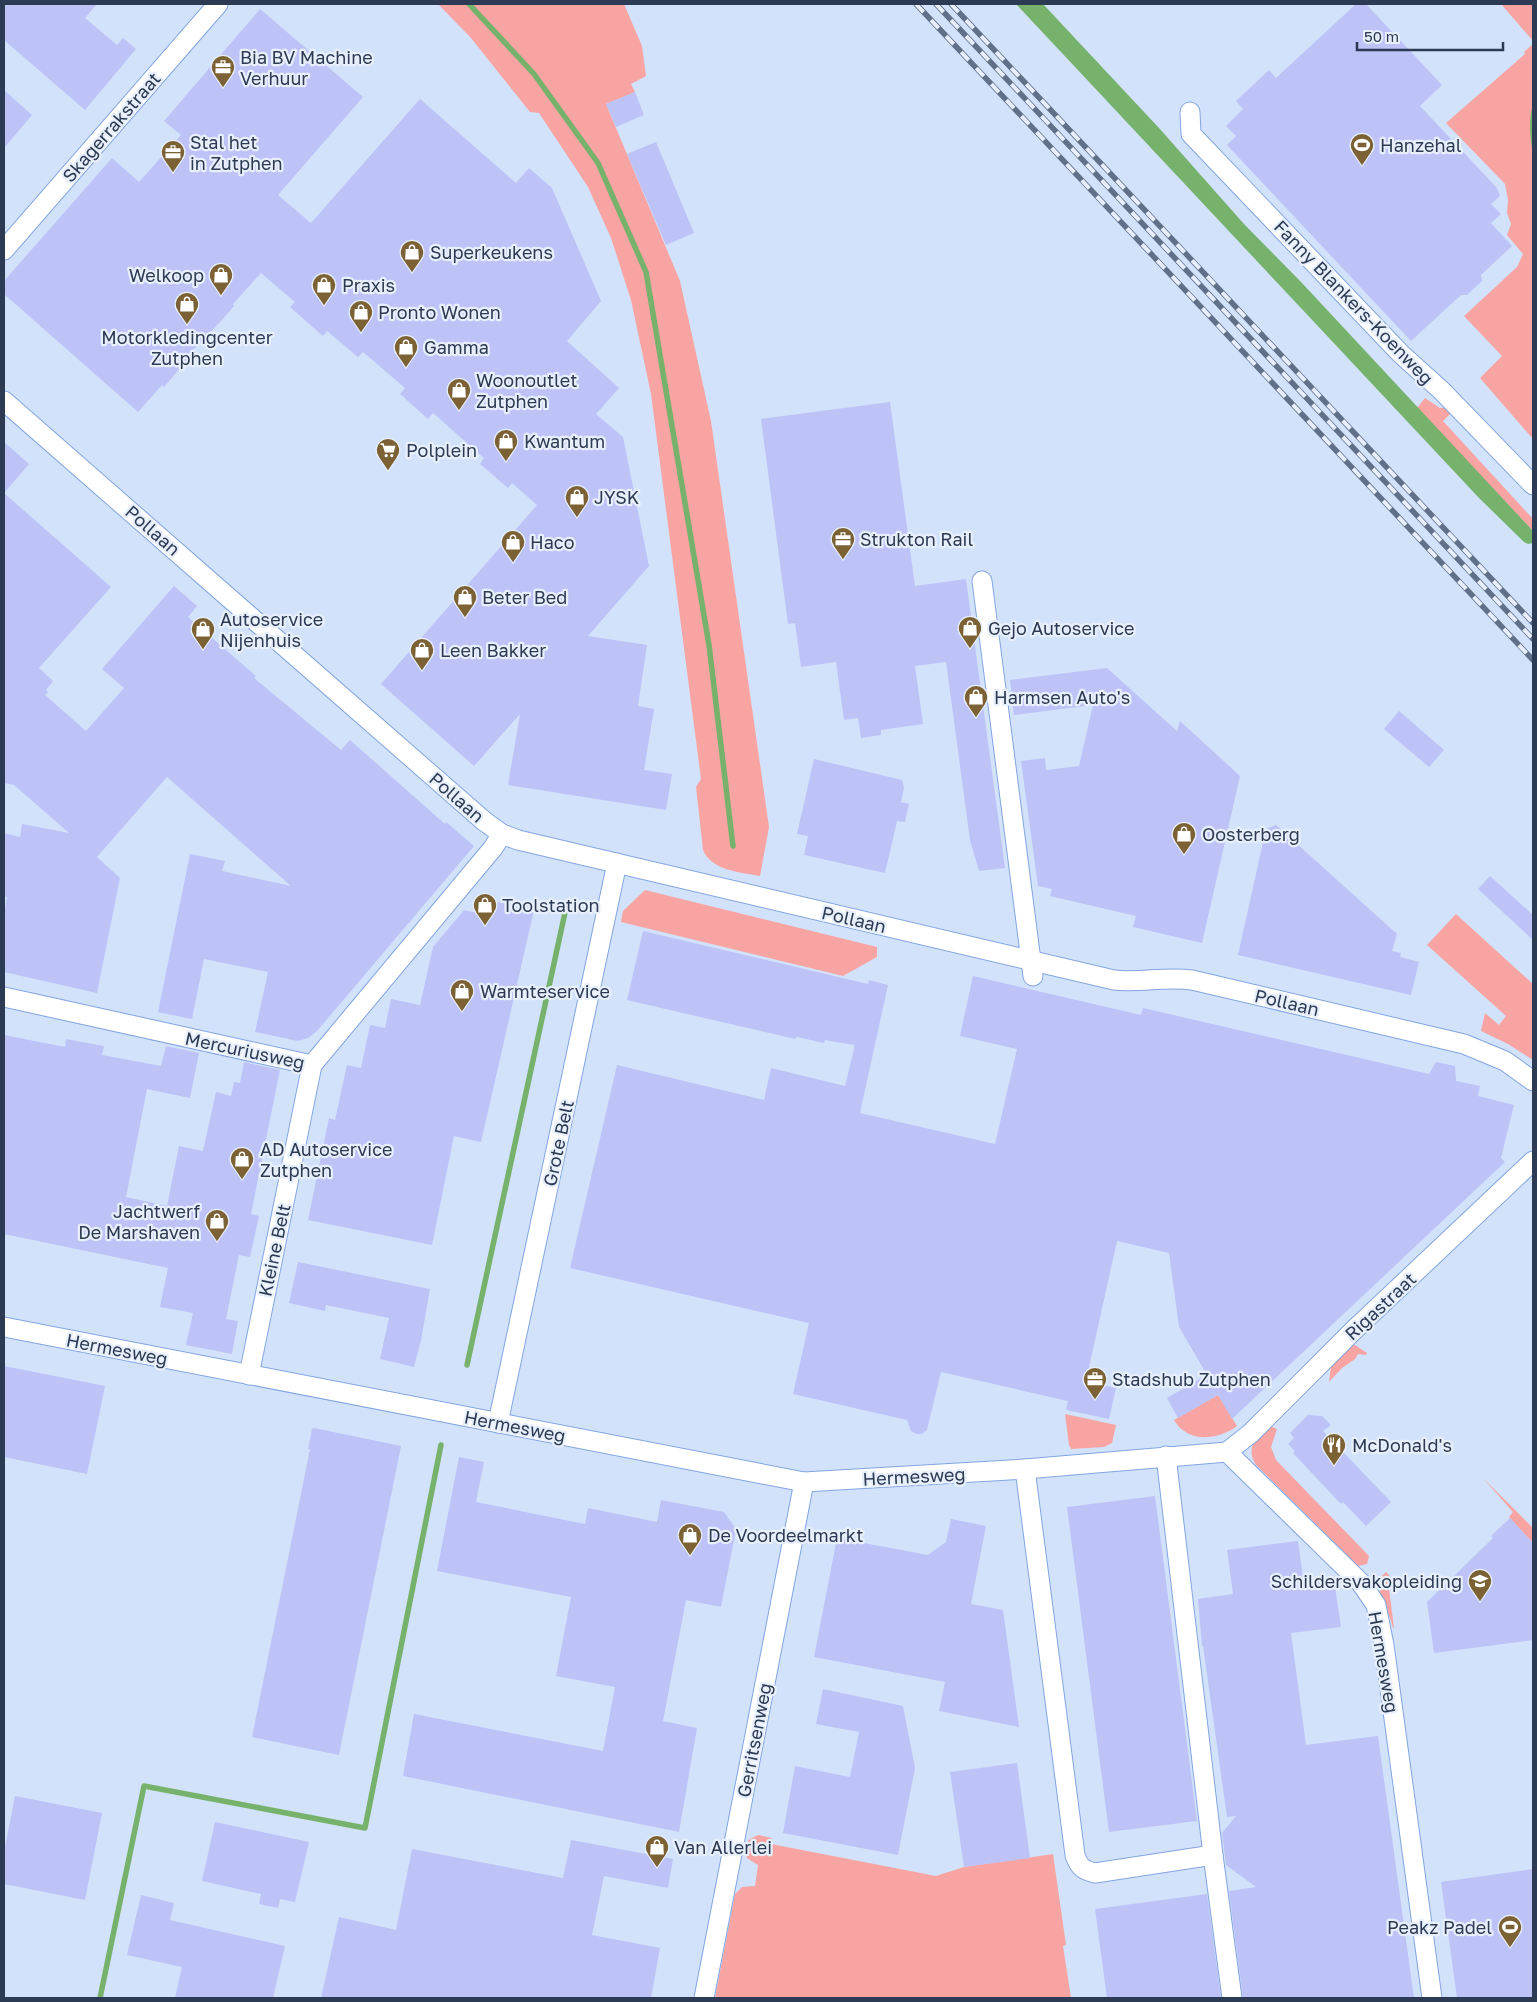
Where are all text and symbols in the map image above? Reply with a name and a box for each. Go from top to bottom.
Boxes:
scale bar [1357,20,1503,52]
text: 50 m [1364,27,1399,45]
place label: Bia BV Machine Verhuur [240,46,373,89]
office icon: Bia BV Machine Verhuur [210,54,236,88]
street label: Skagerrakstraat [57,68,165,186]
place label: Stal het in Zutphen [190,131,283,174]
sports icon: Hanzehal [1349,132,1375,166]
place label: Hanzehal [1380,134,1462,156]
office icon: Stal het in Zutphen [160,139,186,173]
street label: Fanny Blankers-Koenweg [1270,215,1438,389]
shop icon: Superkeukens [399,239,425,273]
place label: Superkeukens [430,241,553,263]
shop icon: Welkoop [208,262,234,296]
place label: Welkoop [129,264,204,286]
shop icon: Praxis [311,272,337,306]
place label: Praxis [342,274,395,296]
shop icon: Motorkledingcenter Zutphen [174,291,200,325]
shop icon: Pronto Wonen [348,299,374,333]
place label: Pronto Wonen [378,301,501,323]
place label: Motorkledingcenter Zutphen [101,326,273,369]
shop icon: Gamma [393,334,419,368]
place label: Gamma [424,336,489,358]
place label: Woonoutlet Zutphen [476,369,577,412]
shop icon: Woonoutlet Zutphen [446,377,472,411]
shop icon: Kwantum [493,428,519,462]
place label: Kwantum [524,430,605,452]
supermarket icon: Polplein [375,437,401,471]
place label: Polplein [406,439,477,461]
shop icon: JYSK [564,484,590,518]
place label: JYSK [594,486,639,508]
street label: Pollaan [121,500,185,560]
office icon: Strukton Rail [830,526,856,560]
place label: Strukton Rail [860,528,973,550]
shop icon: Haco [500,529,526,563]
place label: Haco [530,531,574,553]
shop icon: Beter Bed [452,584,478,618]
place label: Beter Bed [482,586,567,608]
place label: Autoservice Nijenhuis [220,608,323,651]
shop icon: Gejo Autoservice [957,615,983,649]
shop icon: Autoservice Nijenhuis [190,616,216,650]
place label: Gejo Autoservice [988,617,1135,639]
shop icon: Leen Bakker [409,637,435,671]
place label: Leen Bakker [440,639,546,661]
shop icon: Harmsen Auto's [963,684,989,718]
place label: Harmsen Auto's [994,686,1130,708]
street label: Pollaan [425,767,489,827]
shop icon: Oosterberg [1171,821,1197,855]
place label: Oosterberg [1202,823,1300,845]
shop icon: Toolstation [472,892,498,926]
place label: Toolstation [502,894,600,916]
street label: Pollaan [820,901,888,937]
shop icon: Warmteservice [449,978,475,1012]
place label: Warmteservice [480,980,610,1002]
street label: Pollaan [1253,984,1321,1020]
street label: Mercuriusweg [183,1027,307,1073]
street label: Grote Belt [538,1098,578,1188]
place label: AD Autoservice Zutphen [260,1138,392,1181]
shop icon: AD Autoservice Zutphen [229,1146,255,1180]
place label: Jachtwerf De Marshaven [78,1200,200,1243]
street label: Kleine Belt [253,1202,295,1298]
shop icon: Jachtwerf De Marshaven [204,1208,230,1242]
street label: Rigastraat [1340,1268,1420,1344]
street label: Hermesweg [64,1328,170,1370]
office icon: Stadshub Zutphen [1082,1366,1108,1400]
place label: Stadshub Zutphen [1112,1368,1271,1390]
street label: Hermesweg [462,1405,568,1447]
restaurant icon: McDonald's [1321,1432,1347,1466]
place label: McDonald's [1352,1434,1452,1456]
street label: Hermesweg [862,1462,966,1490]
shop icon: De Voordeelmarkt [677,1522,703,1556]
place label: De Voordeelmarkt [708,1524,864,1546]
school or university icon: Schildersvakopleiding [1467,1568,1493,1602]
place label: Schildersvakopleiding [1271,1570,1462,1592]
street label: Hermesweg [1364,1609,1404,1715]
street label: Gerritsenweg [732,1681,776,1799]
shop icon: Van Allerlei [644,1834,670,1868]
place label: Van Allerlei [674,1836,772,1858]
sports icon: Peakz Padel [1497,1914,1523,1948]
place label: Peakz Padel [1387,1916,1492,1938]

